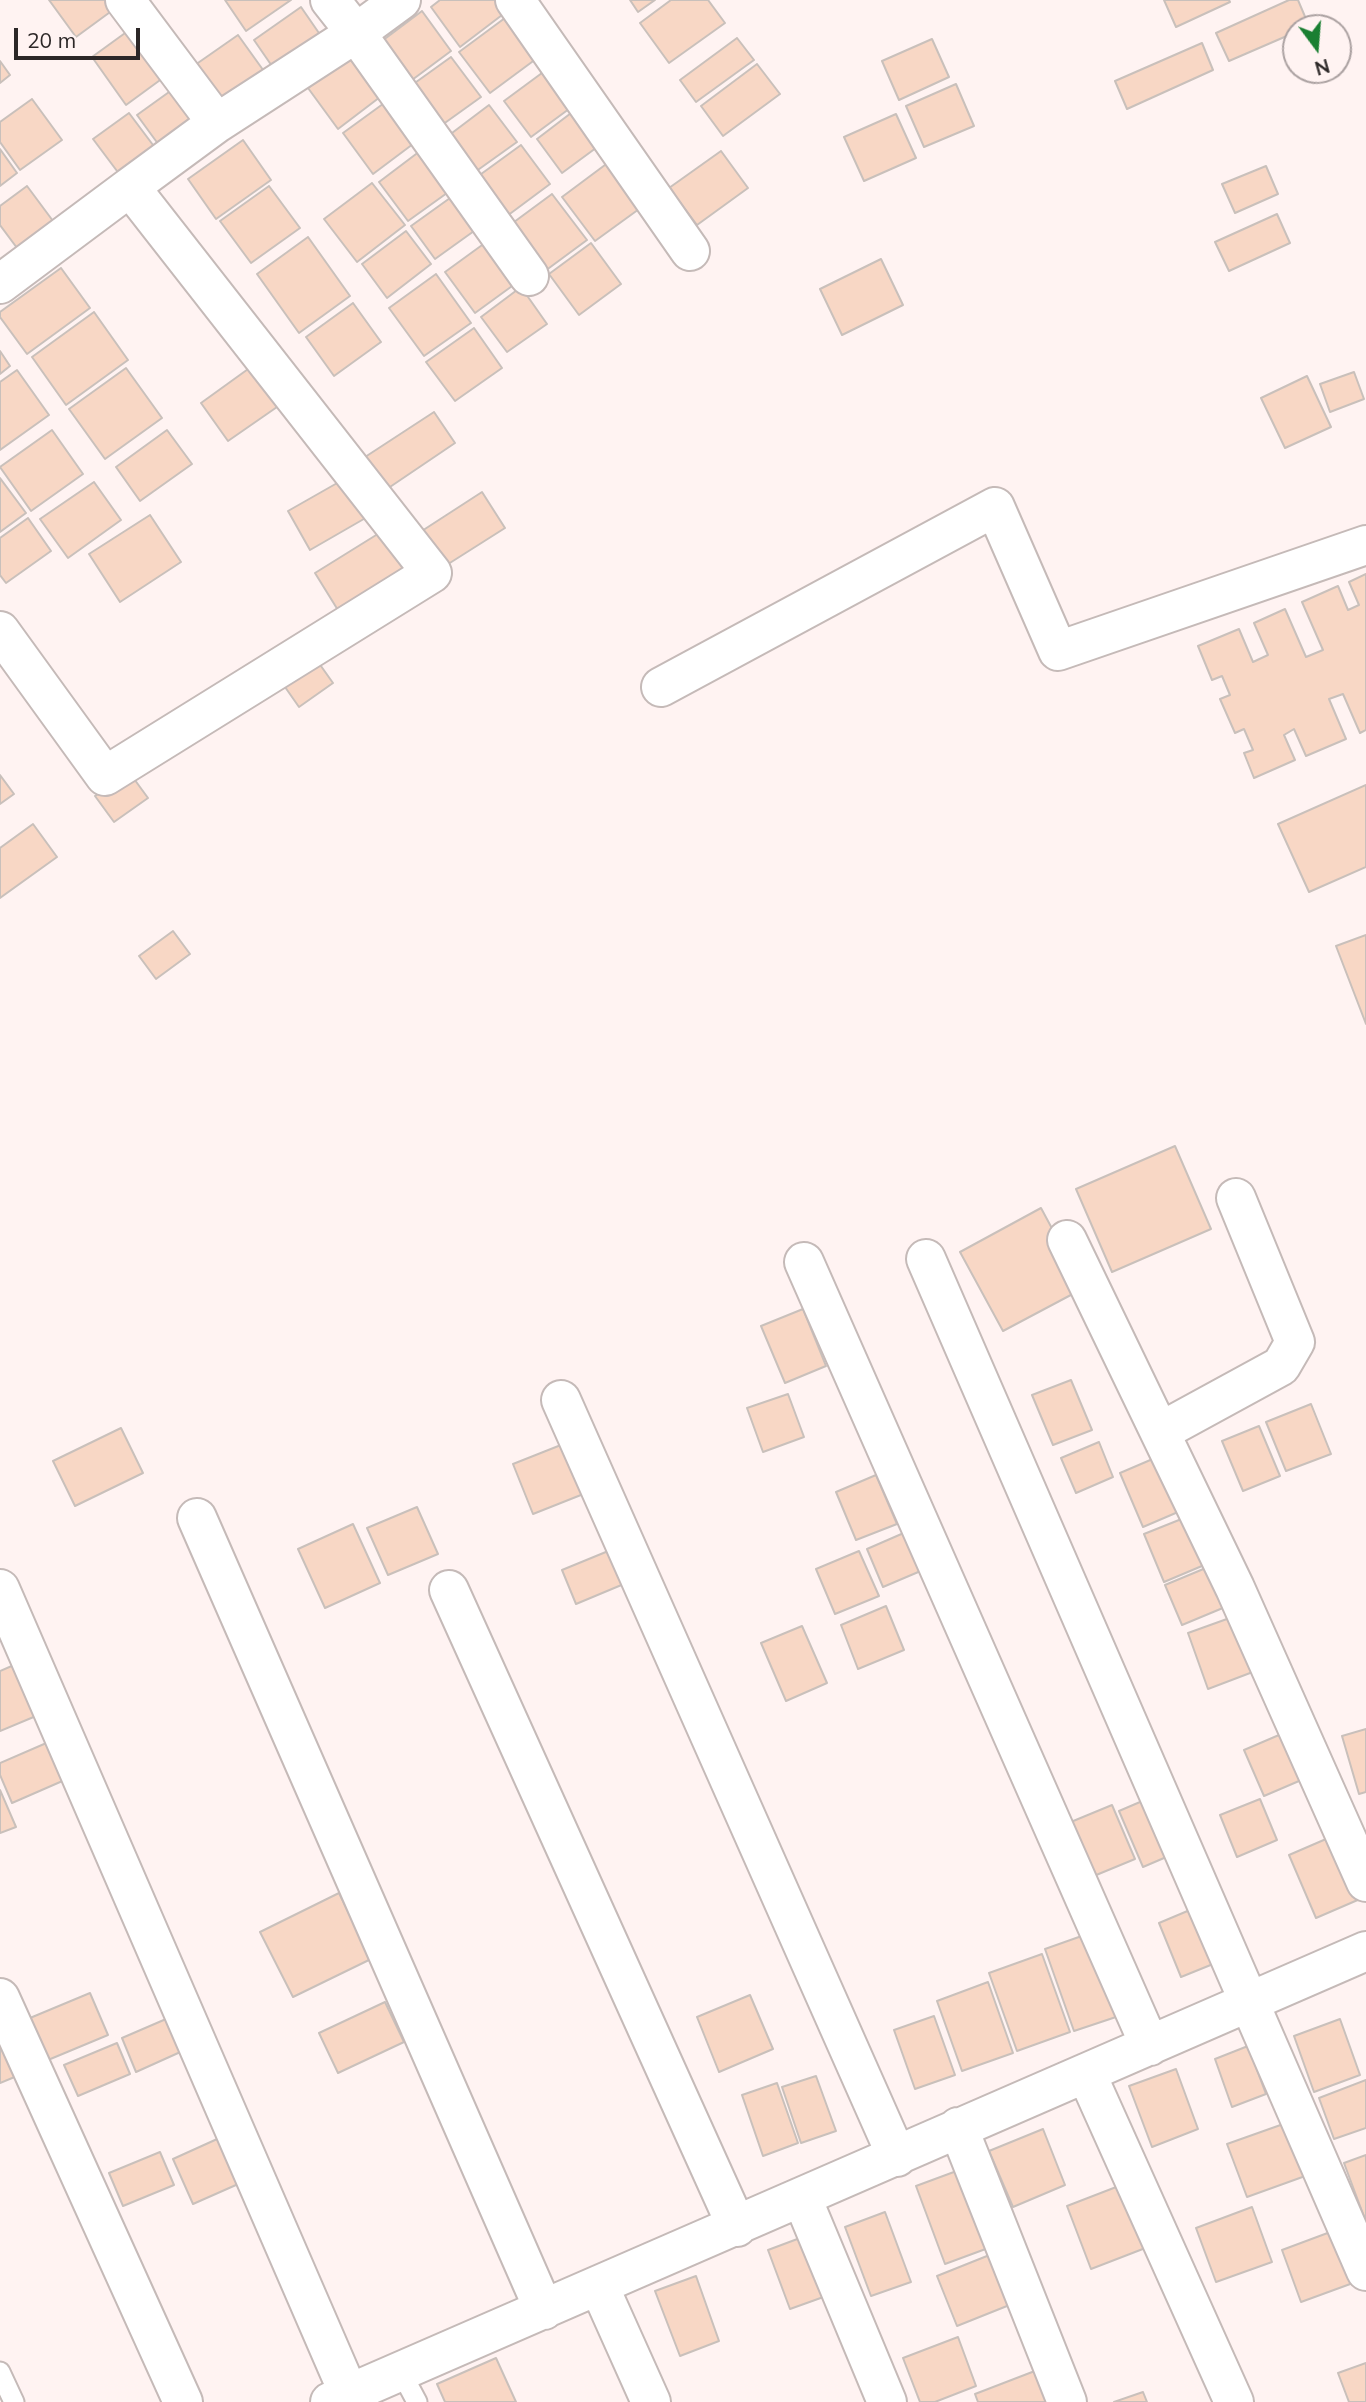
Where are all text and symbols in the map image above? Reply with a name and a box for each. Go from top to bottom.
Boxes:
scale bar [18,14,144,58]
north arrow [1282,14,1352,84]
text: 20 m [27,27,76,53]
text: N [1312,54,1332,81]

